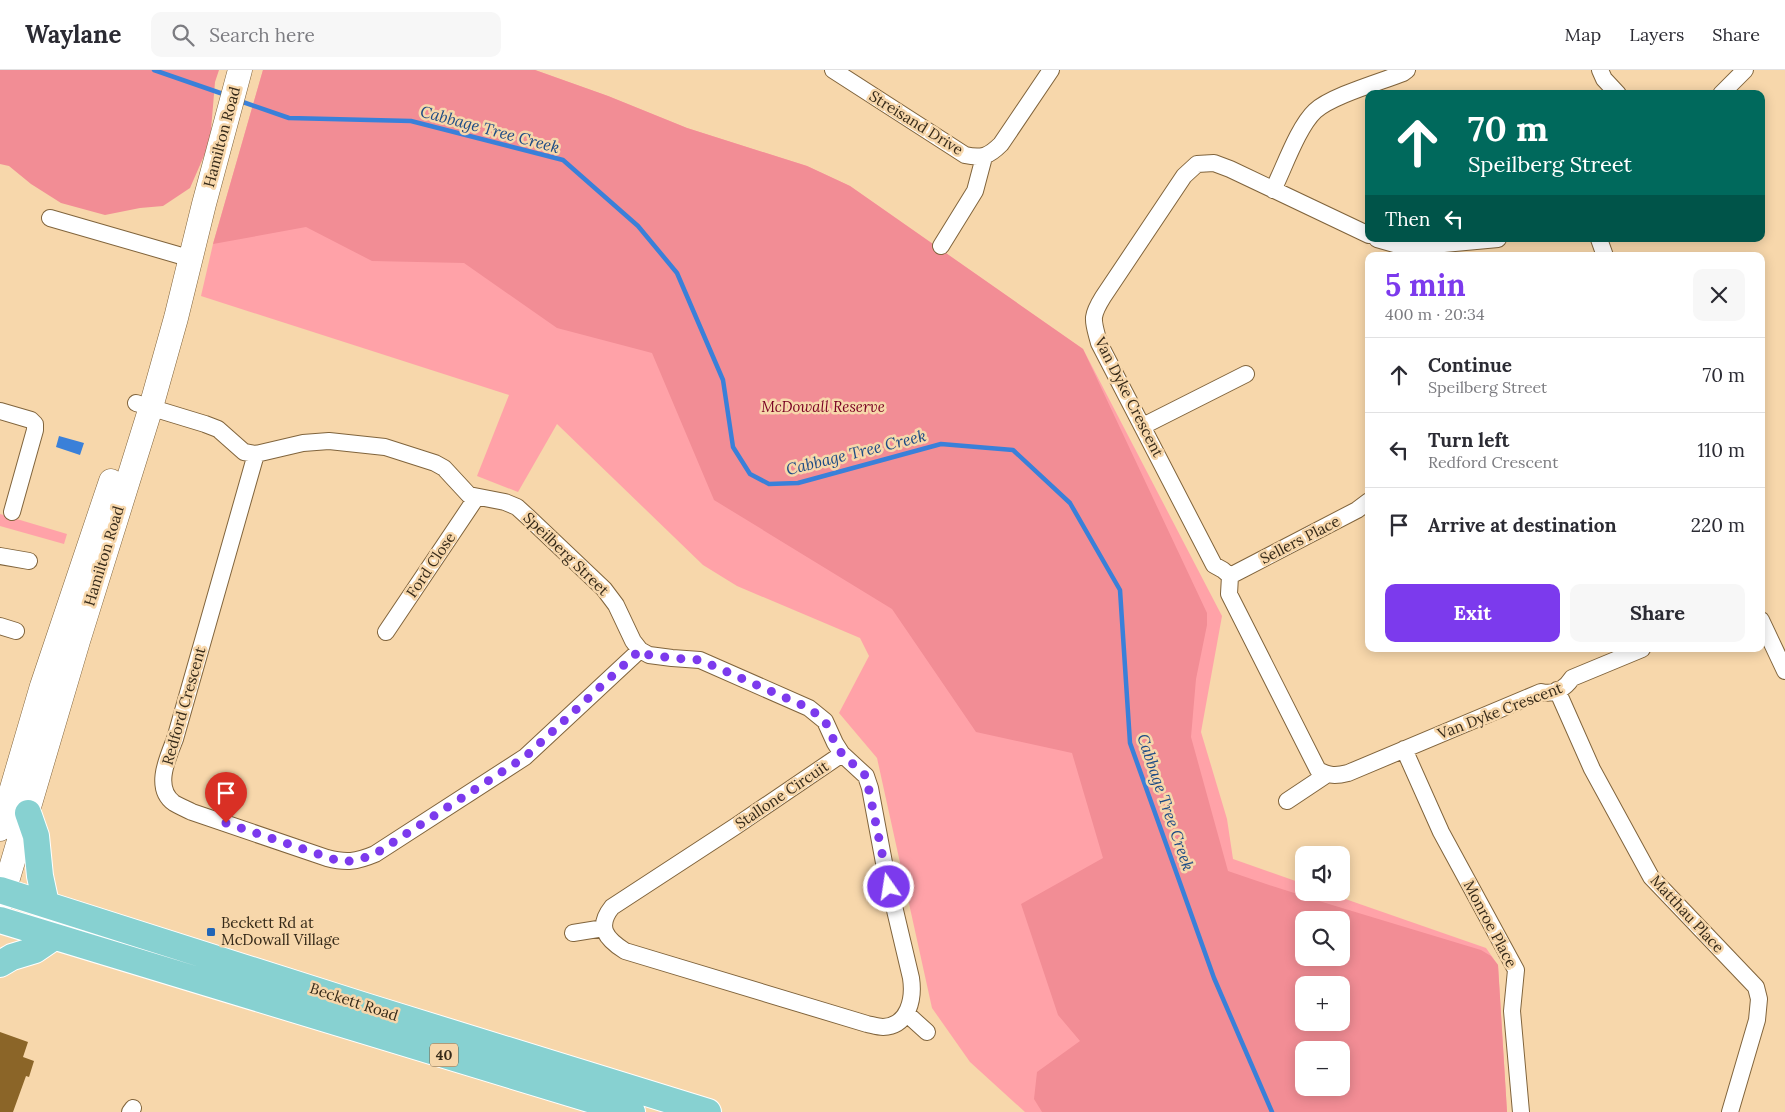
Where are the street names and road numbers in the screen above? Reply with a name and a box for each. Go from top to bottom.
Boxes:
street label: Hamilton Road [199,84,244,189]
street label: Streisand Drive [866,86,967,159]
street label: Van Dyke Crescent [1091,333,1168,460]
street label: Hamilton Road [79,504,128,608]
street label: Speilberg Street [520,508,613,599]
street label: Sellers Place [1257,511,1343,568]
street label: Ford Close [402,529,459,601]
street label: Redford Crescent [158,644,210,767]
street label: Van Dyke Crescent [1434,678,1565,743]
street label: Stallone Circuit [731,756,832,833]
street label: Matthau Place [1646,871,1728,957]
street label: Monroe Place [1460,877,1521,970]
street label: Beckett Road [308,978,401,1025]
road number: 40 [430,1044,458,1066]

